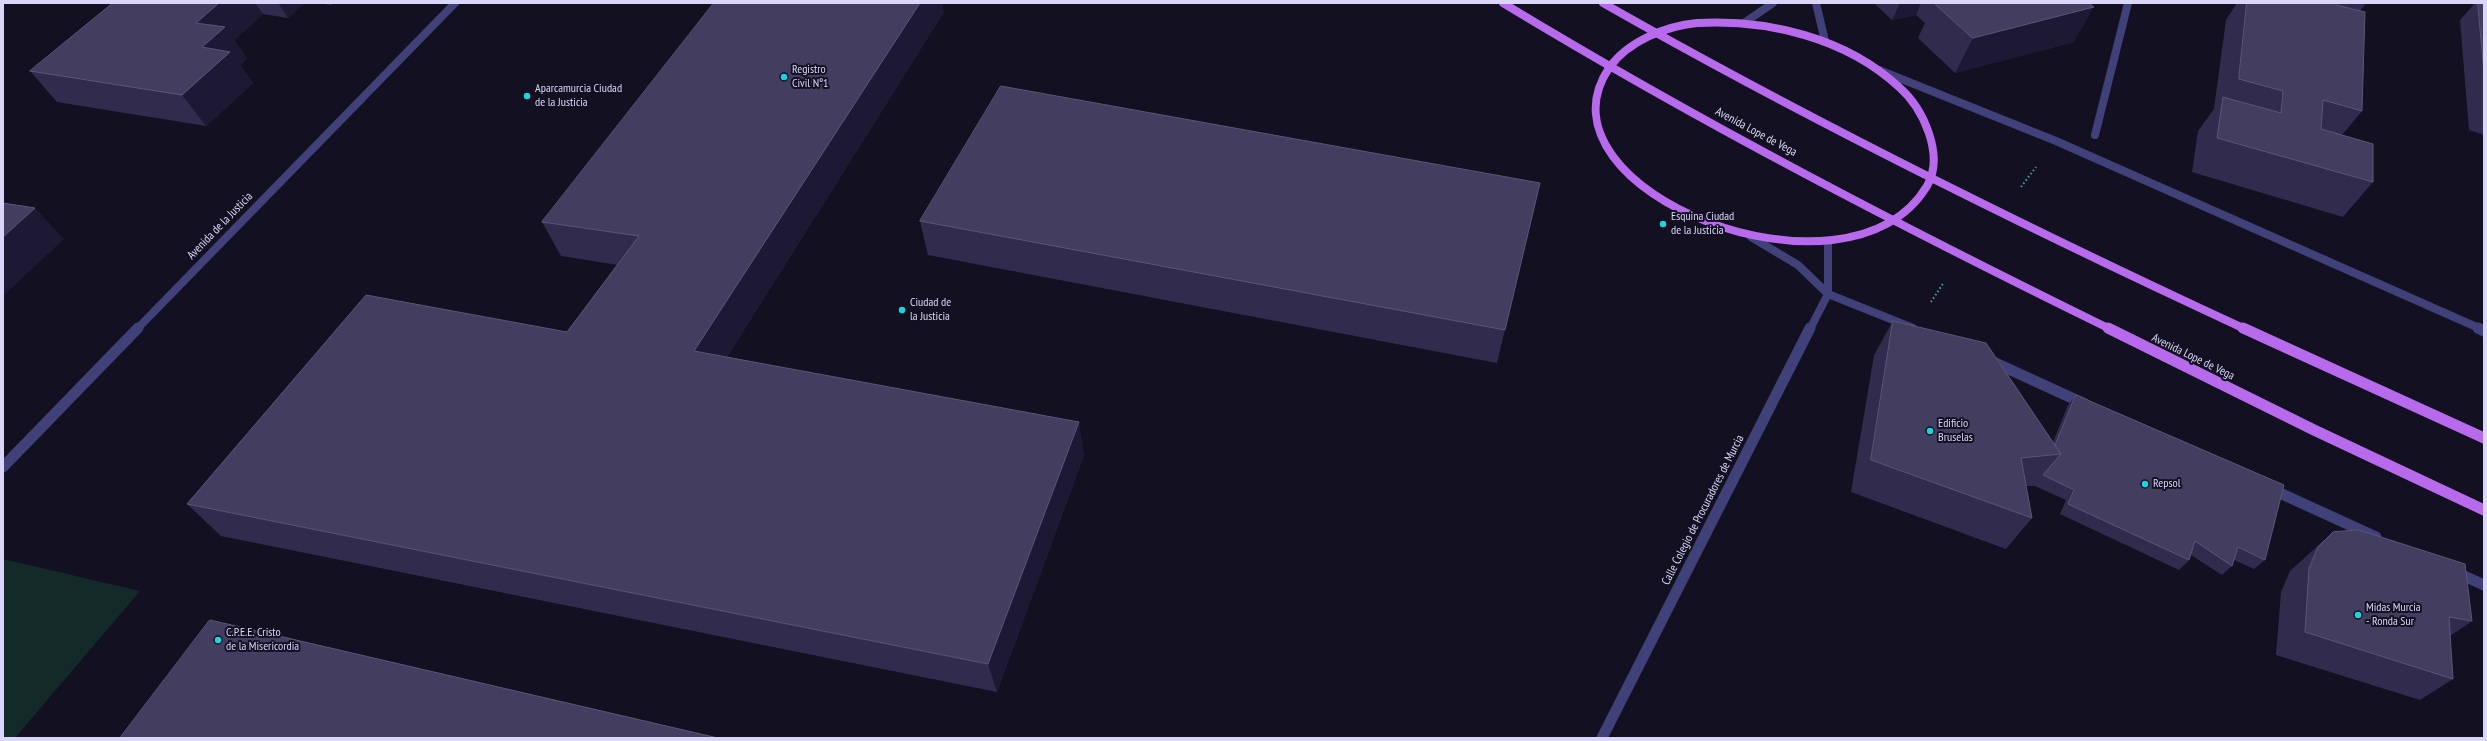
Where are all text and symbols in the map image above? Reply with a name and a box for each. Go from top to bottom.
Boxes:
place label: Registro Civil Nº1 [792,63,828,91]
marker: Registro Civil Nº1 [779,72,789,82]
place label: Aparcamurcia Ciudad de la Justicia [535,82,622,110]
marker: Aparcamurcia Ciudad de la Justicia [522,91,532,101]
street label: Avenida Lope de Vega [1713,104,1799,160]
street label: Avenida de la Justicia [184,189,256,263]
place label: Esquina Ciudad de la Justicia [1671,210,1734,238]
marker: Esquina Ciudad de la Justicia [1658,219,1668,229]
place label: Ciudad de la Justicia [910,296,951,324]
marker: Ciudad de la Justicia [897,305,907,315]
street label: Avenida Lope de Vega [2149,331,2237,383]
place label: Edificio Bruselas [1938,417,1973,445]
marker: Edificio Bruselas [1925,426,1935,436]
street label: Calle Colegio de Procuradores de Murcia [1659,433,1747,587]
place label: Repsol [2153,477,2181,491]
marker: Repsol [2140,479,2150,489]
place label: Midas Murcia - Ronda Sur [2366,601,2421,629]
marker: Midas Murcia - Ronda Sur [2353,610,2363,620]
place label: C.P.E.E. Cristo de la Misericordia [226,626,299,654]
marker: C.P.E.E. Cristo de la Misericordia [213,635,223,645]

